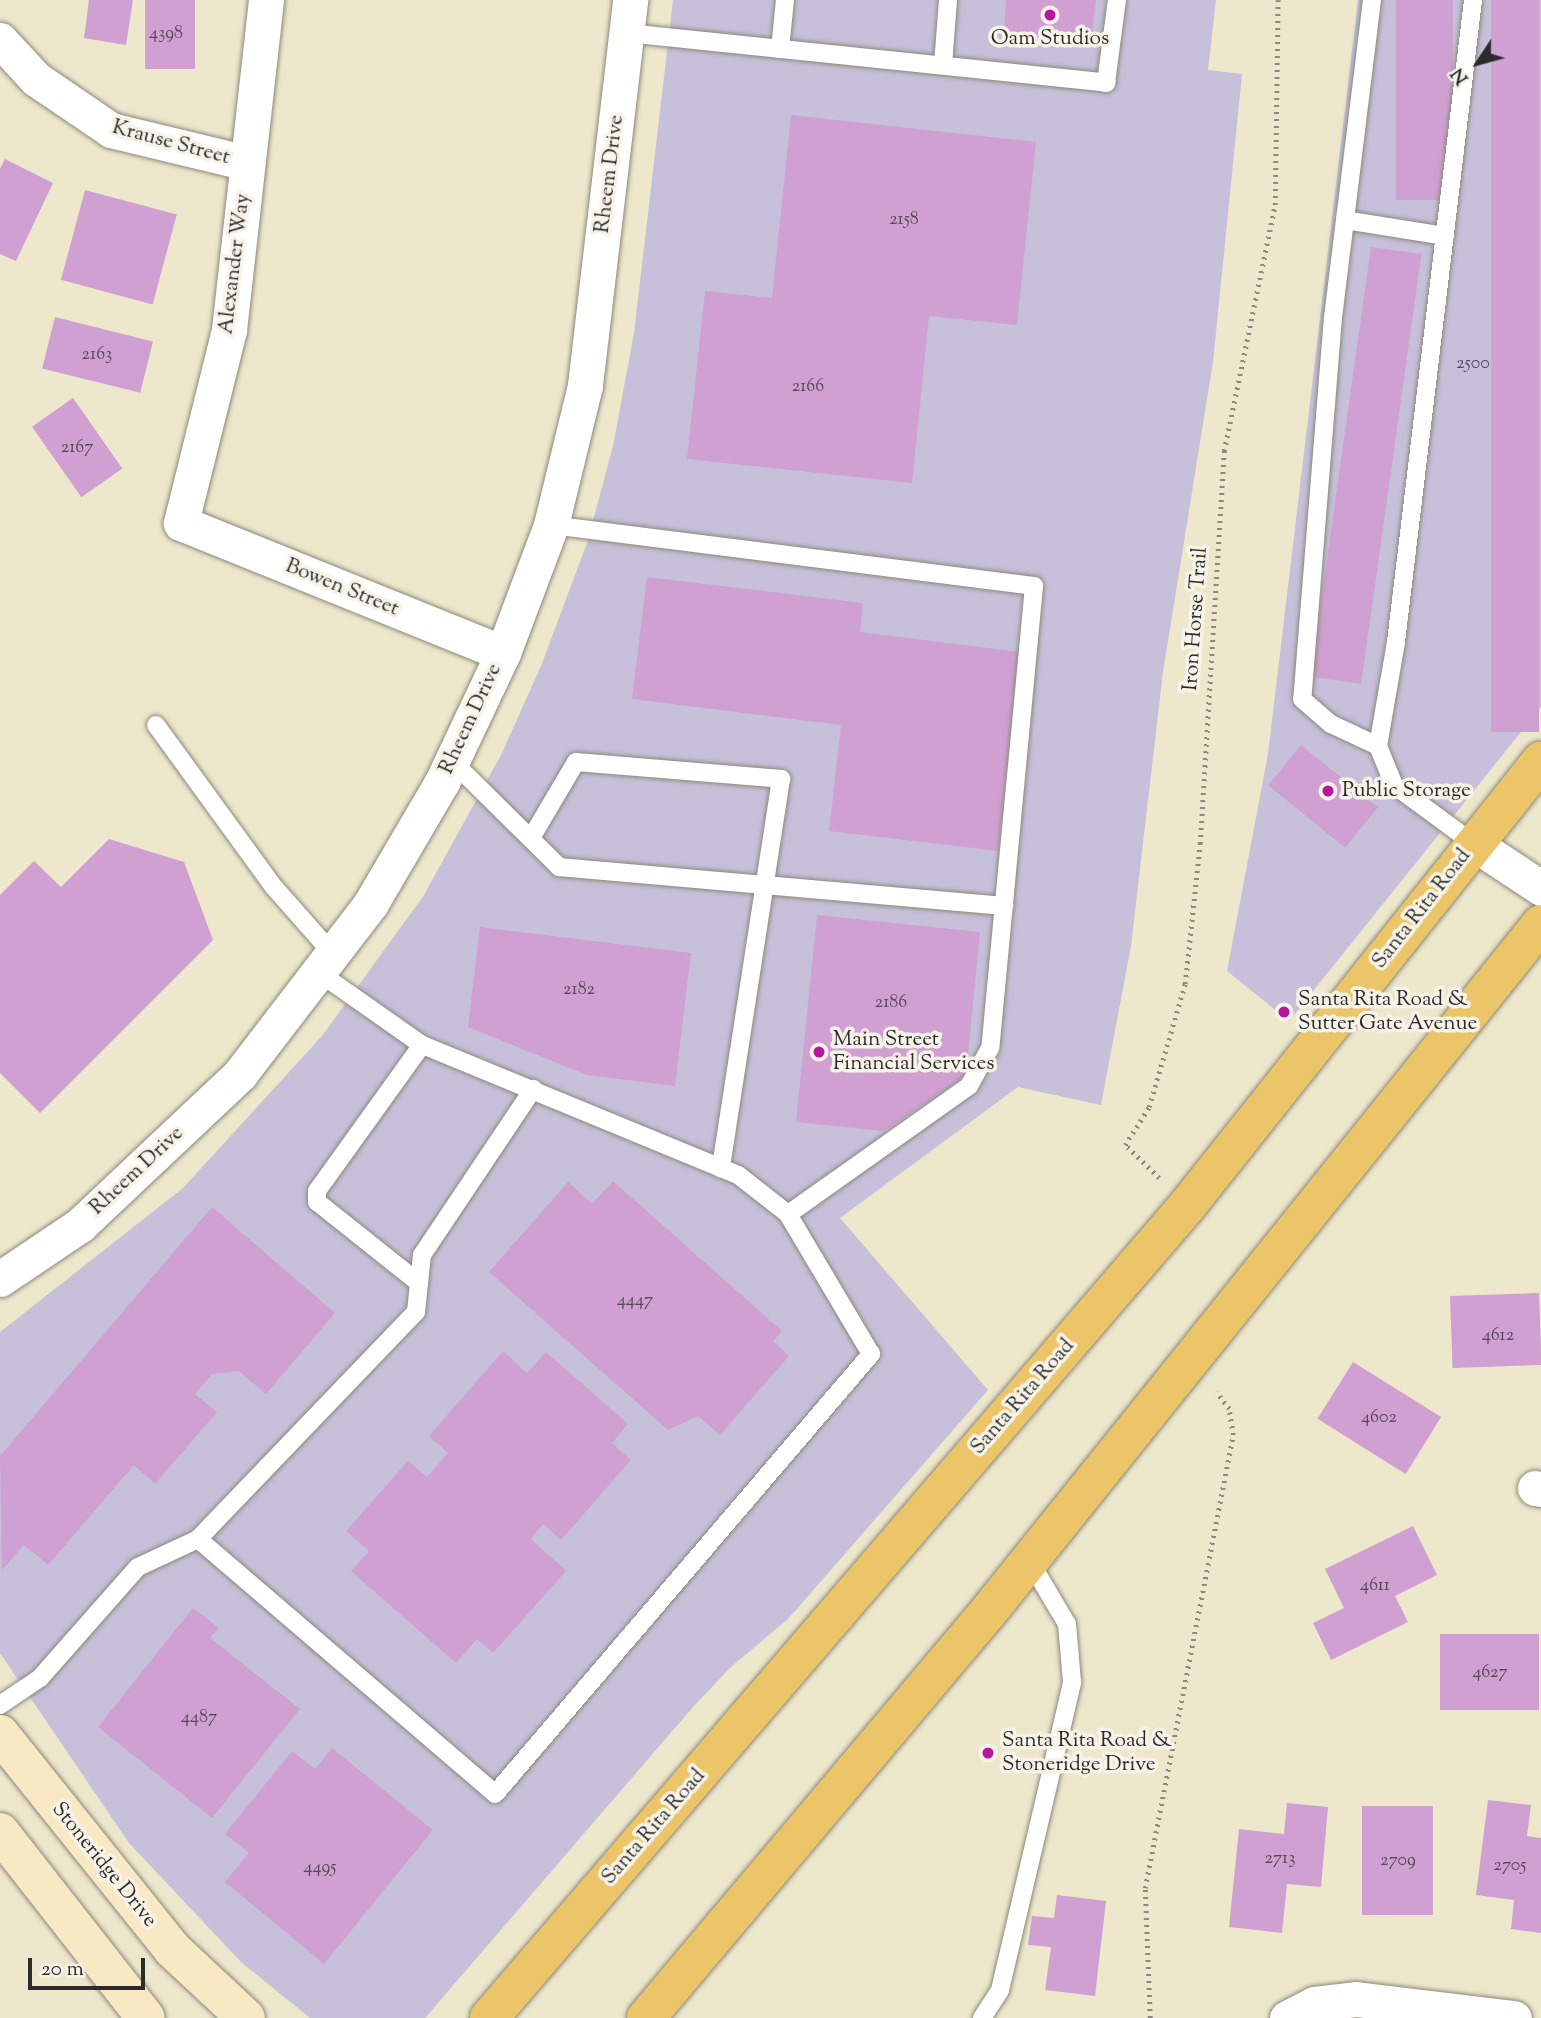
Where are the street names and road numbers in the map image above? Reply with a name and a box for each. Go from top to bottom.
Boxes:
street label: Rheem Drive [590,113,630,235]
street label: Krause Street [109,115,233,171]
street label: Alexander Way [214,192,256,336]
street label: Iron Horse Trail [1178,546,1214,692]
street label: Bowen Street [282,554,402,622]
street label: Rheem Drive [434,660,508,778]
street label: Santa Rita Road [1367,844,1477,974]
street label: Rheem Drive [85,1121,189,1221]
street label: Santa Rita Road [966,1334,1080,1460]
street label: Santa Rita Road [597,1764,711,1890]
street label: Stoneridge Drive [46,1797,162,1933]

